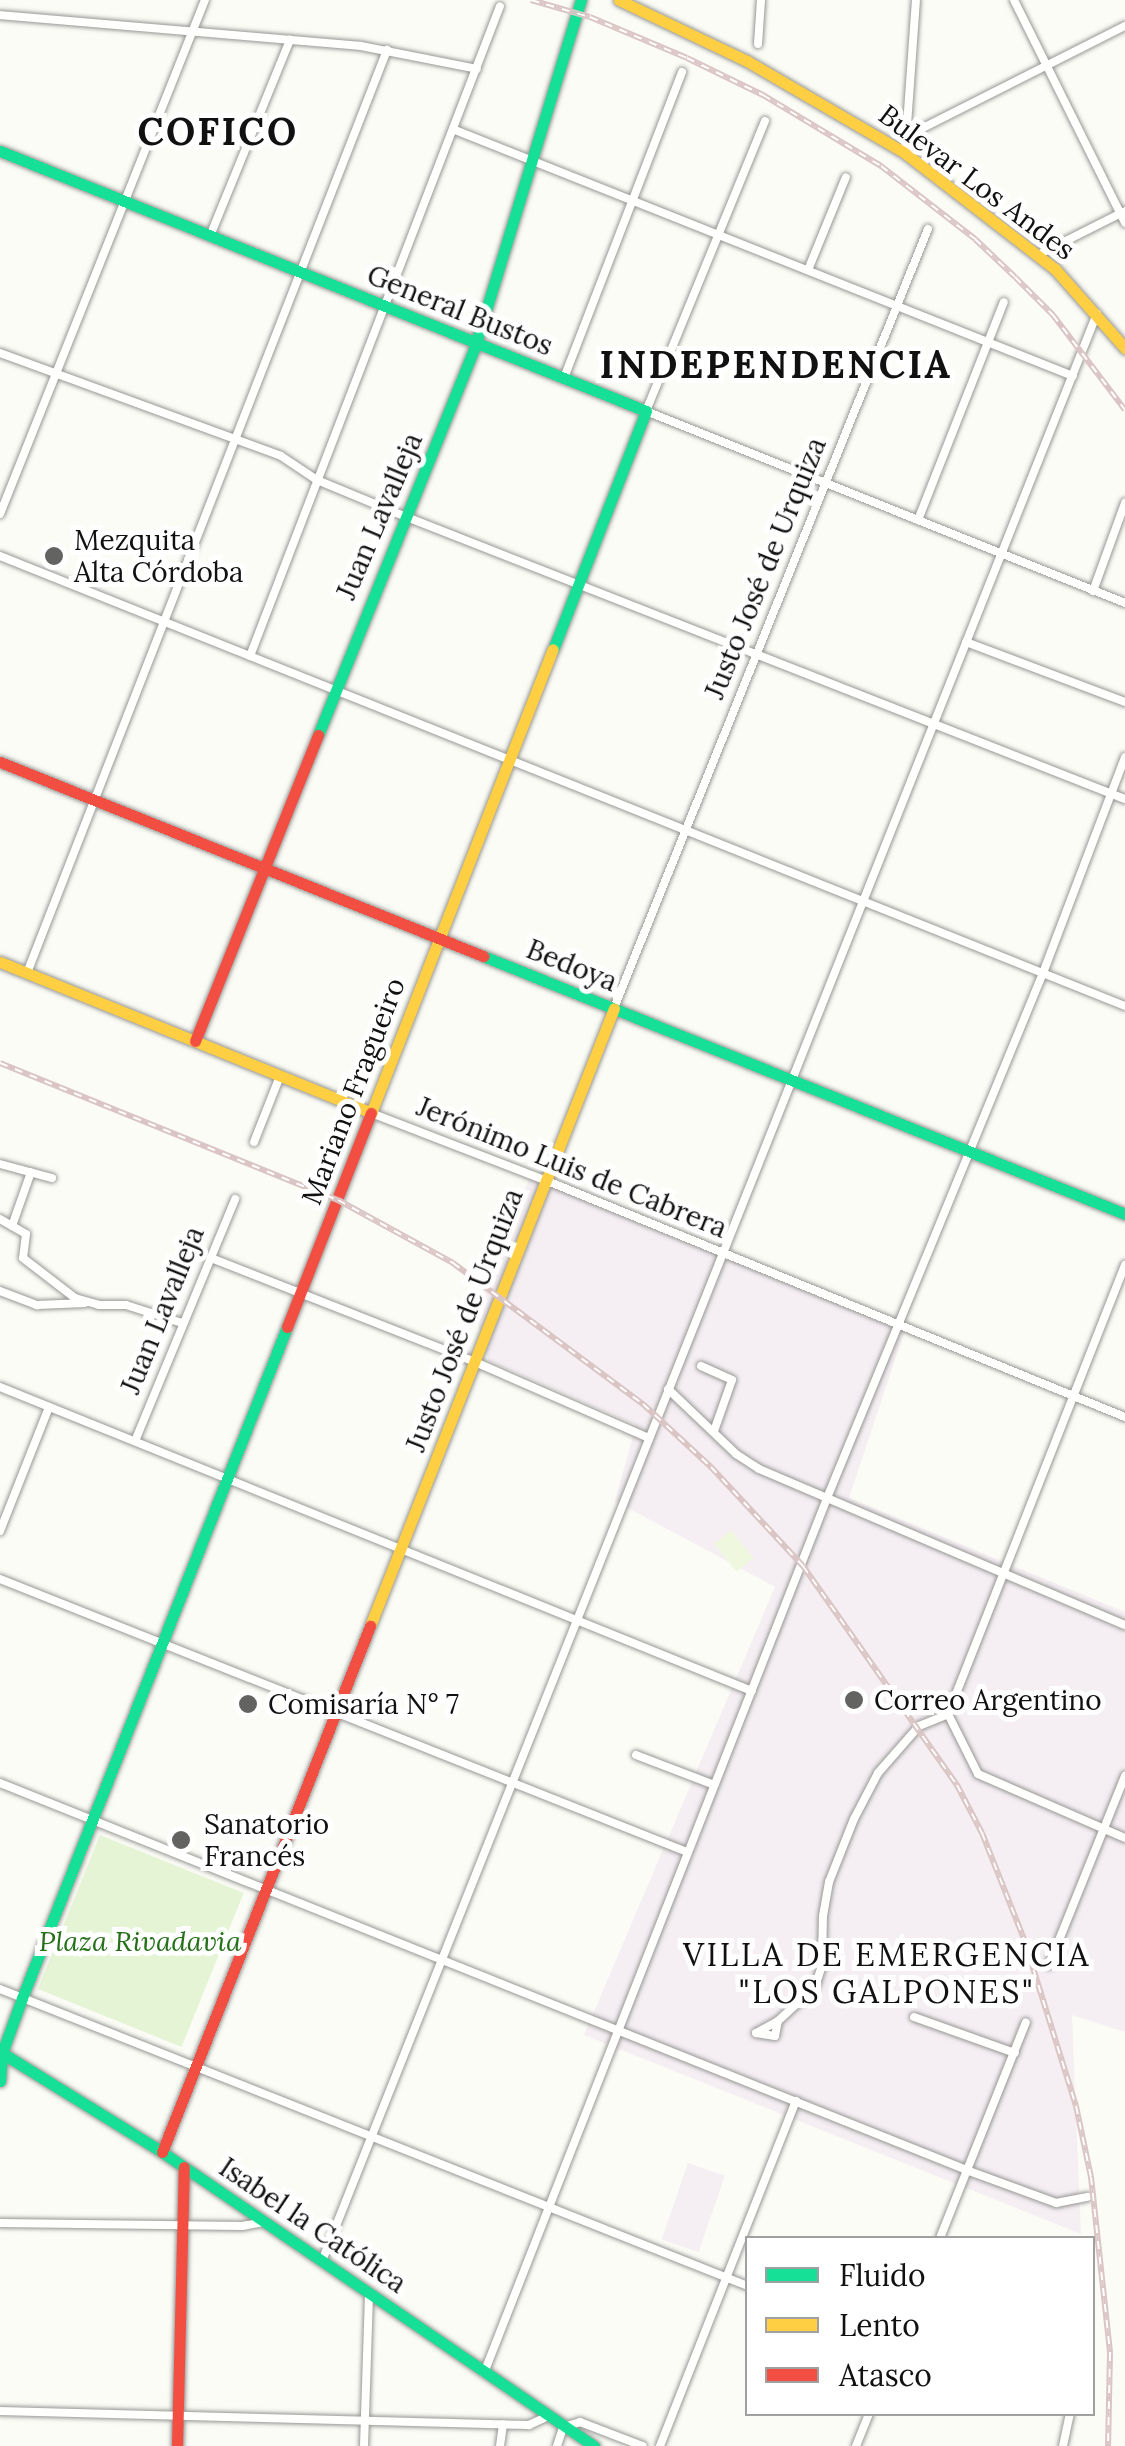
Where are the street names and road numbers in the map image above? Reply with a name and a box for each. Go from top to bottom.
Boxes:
street label: Bulevar Los Andes [872,97,1082,267]
street label: General Bustos [362,258,558,362]
street label: Juan Lavalleja [329,428,429,604]
street label: Justo José de Urquiza [697,433,833,703]
street label: Bedoya [522,932,622,998]
street label: Mariano Fragueiro [294,973,412,1209]
street label: Jerónimo Luis de Cabrera [412,1089,732,1245]
street label: Justo José de Urquiza [398,1184,530,1456]
street label: Juan Lavalleja [113,1221,211,1399]
street label: Isabel la Católica [213,2150,413,2300]

